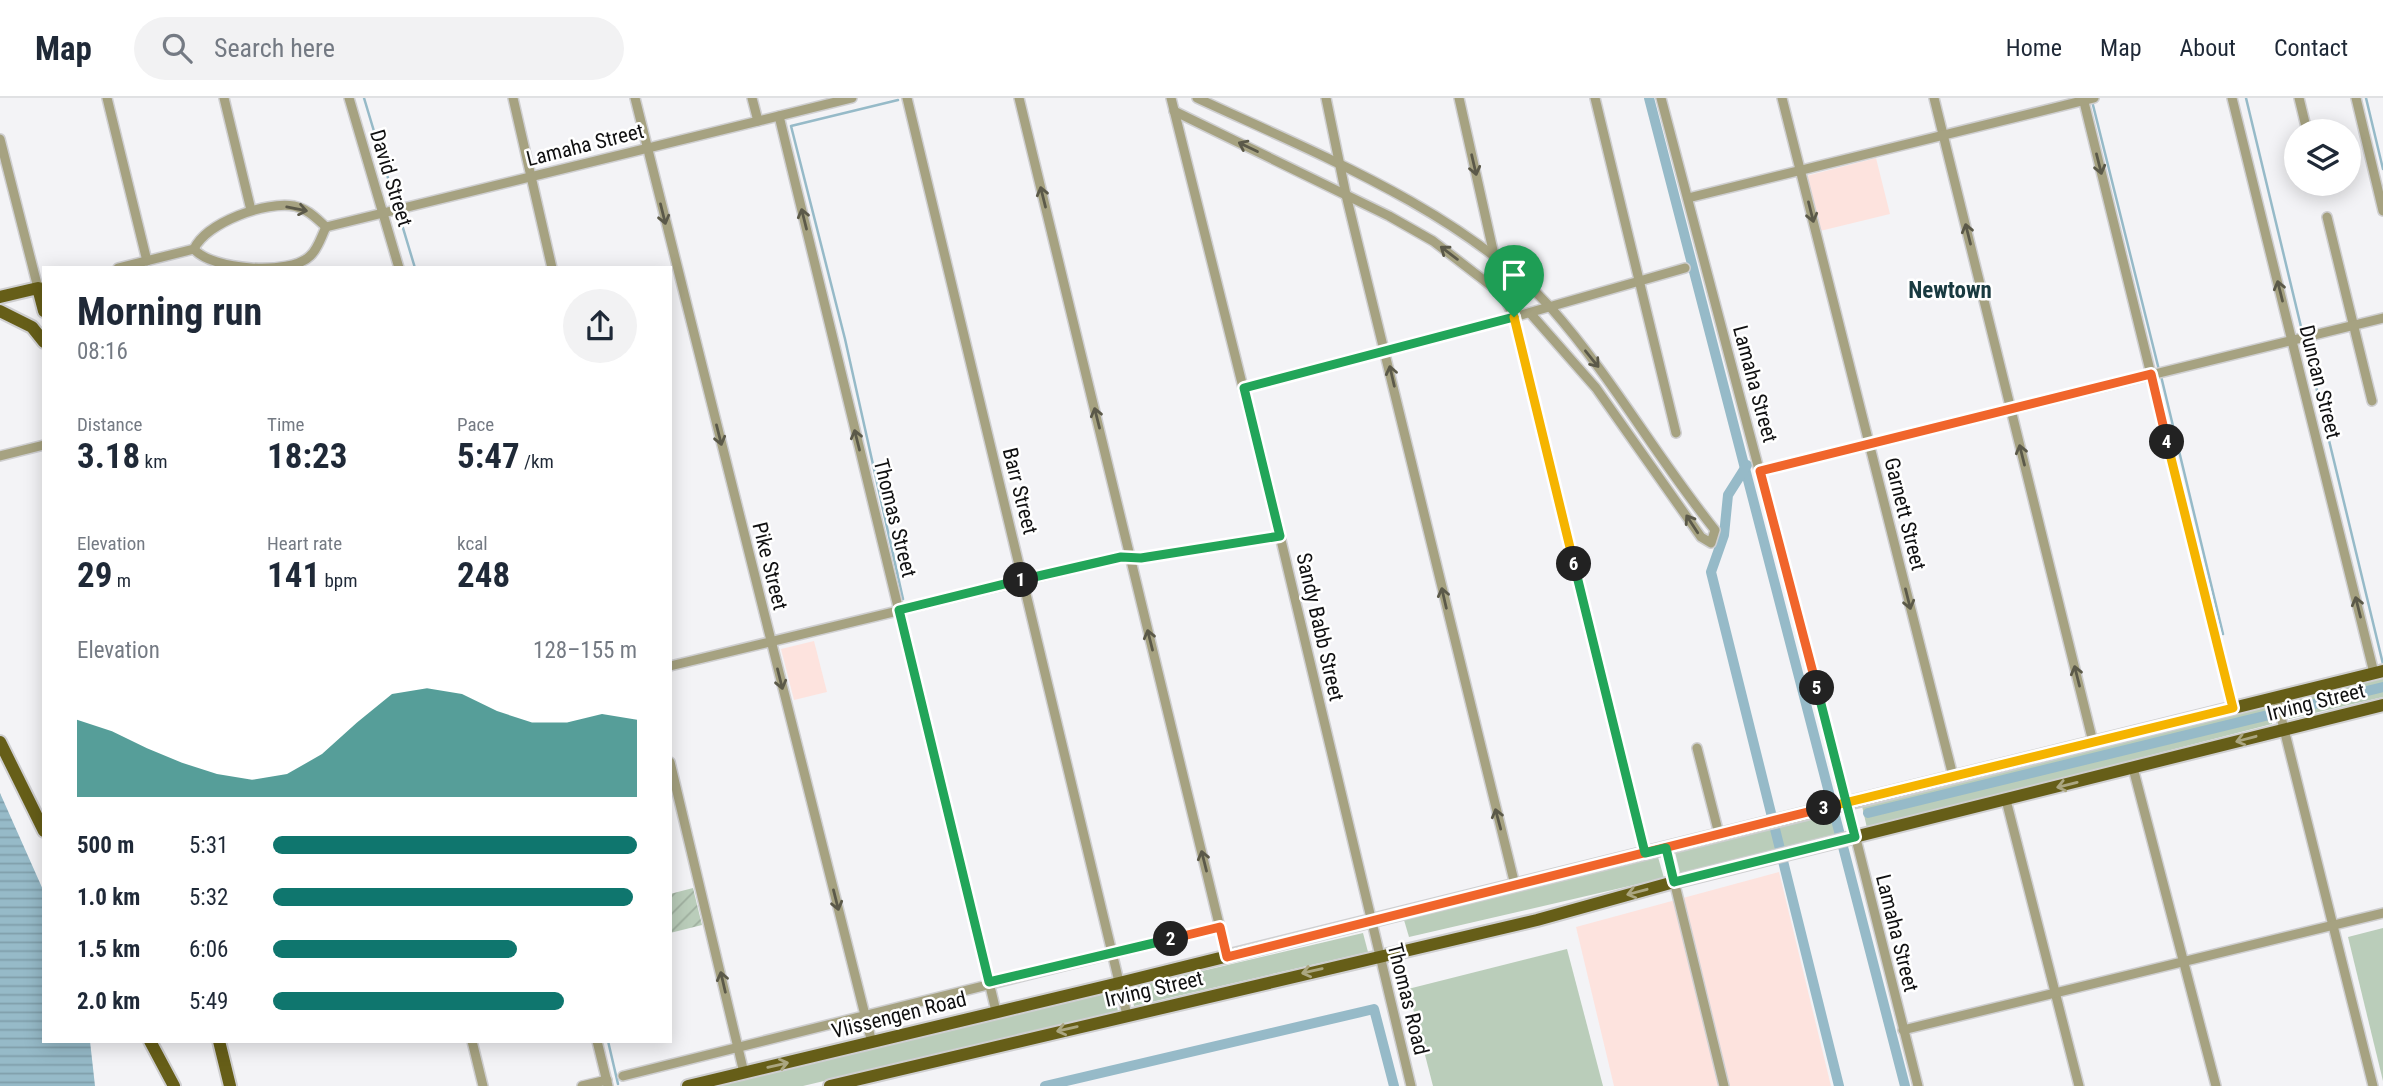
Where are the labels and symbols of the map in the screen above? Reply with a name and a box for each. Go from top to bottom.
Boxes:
street label: Lamaha Street [524,119,646,171]
street label: David Street [365,127,417,229]
one-way arrow [1238,140,1259,153]
one-way arrow [2093,152,2106,175]
one-way arrow [1468,153,1481,175]
one-way arrow [1036,186,1050,209]
one-way arrow [1805,200,1818,223]
one-way arrow [657,202,670,225]
one-way arrow [285,203,307,216]
one-way arrow [797,208,810,230]
one-way arrow [1961,223,1974,246]
pin [1484,245,1544,317]
one-way arrow [1440,246,1459,260]
district label: Newtown [1908,277,1992,304]
one-way arrow [2273,280,2286,303]
street label: Lamaha Street [1728,323,1782,445]
street label: Duncan Street [2294,323,2346,441]
one-way arrow [1585,349,1600,367]
one-way arrow [1385,365,1398,388]
one-way arrow [1090,408,1103,430]
one-way arrow [713,423,726,446]
pin: 4 [2150,424,2184,460]
one-way arrow [850,429,864,452]
one-way arrow [2015,444,2028,467]
street label: Barr Street [998,445,1042,537]
street label: Garnett Street [1879,455,1931,573]
street label: Thomas Street [869,456,921,580]
one-way arrow [1685,515,1699,535]
street label: Pike Street [748,520,792,612]
pin: 6 [1556,546,1592,582]
street label: Sandy Babb Street [1291,551,1349,703]
pin: 1 [1004,562,1038,598]
one-way arrow [1437,587,1450,609]
one-way arrow [1902,587,1915,610]
one-way arrow [2351,596,2364,619]
one-way arrow [1143,629,1156,652]
one-way arrow [2070,665,2083,687]
one-way arrow [774,667,787,690]
pin: 5 [1800,670,1834,706]
street label: Irving Street [2264,678,2368,726]
one-way arrow [2235,734,2257,747]
one-way arrow [2056,779,2079,792]
pin: 3 [1806,790,1842,826]
one-way arrow [1491,808,1504,830]
one-way arrow [1197,850,1210,873]
street label: Lamaha Street [1871,872,1923,994]
one-way arrow [1626,887,1648,900]
one-way arrow [830,888,843,911]
pin: 2 [1154,922,1188,956]
street label: Thomas Road [1383,941,1433,1057]
one-way arrow [1301,965,1324,978]
street label: Irving Street [1102,966,1206,1012]
one-way arrow [716,972,729,994]
street label: Vlissengen Road [829,987,969,1043]
one-way arrow [1056,1023,1079,1037]
one-way arrow [766,1058,789,1071]

